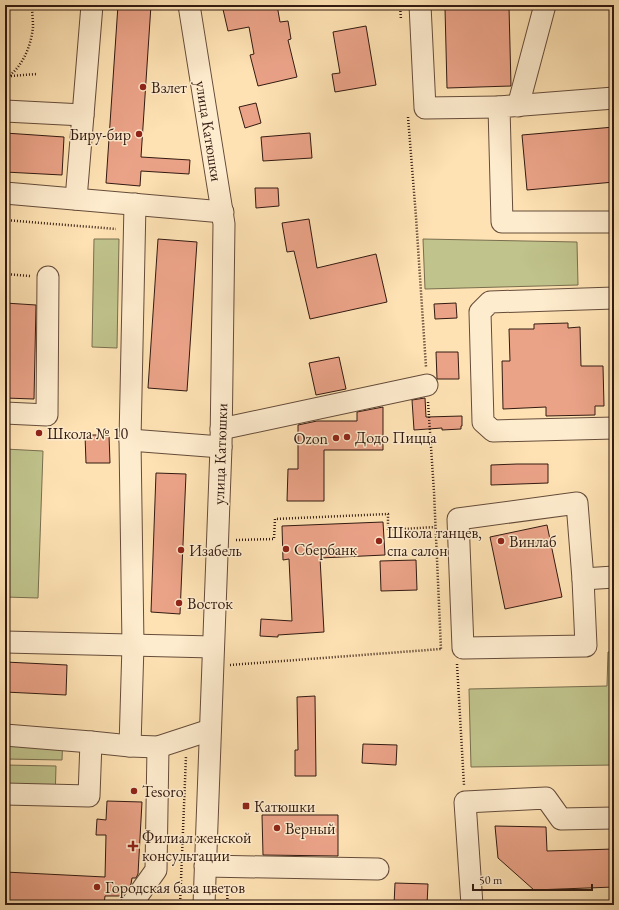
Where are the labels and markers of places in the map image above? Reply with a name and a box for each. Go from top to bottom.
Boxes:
place label: Взлет [151,77,187,98]
marker: Взлет [138,82,148,92]
place label: Биру-бир [70,124,131,145]
marker: Биру-бир [134,129,144,139]
place label: Школа № 10 [47,423,128,444]
place label: Додо Пицца [355,427,437,448]
marker: Школа № 10 [34,428,44,438]
place label: Ozon [293,428,329,449]
marker: Додо Пицца [342,432,352,442]
marker: Ozon [331,433,341,443]
place label: Школа танцев, спа салон [387,522,482,561]
place label: Винлаб [509,531,557,552]
marker: Школа танцев, спа салон [374,536,384,546]
marker: Винлаб [496,536,506,546]
place label: Сбербанк [294,539,357,560]
place label: Изабель [189,540,242,561]
marker: Сбербанк [281,544,291,554]
marker: Изабель [176,545,186,555]
place label: Восток [187,593,233,614]
marker: Восток [174,598,184,608]
place label: Tesoro [142,781,184,802]
marker: Tesoro [129,786,139,796]
place label: Катюшки [254,796,316,817]
marker: Катюшки [241,801,251,811]
place label: Верный [285,818,336,839]
marker: Верный [272,823,282,833]
place label: Филиал женской консультации [142,827,252,866]
marker: Филиал женской консультации [127,840,139,852]
place label: Городская база цветов [105,877,245,898]
marker: Городская база цветов [92,882,102,892]

